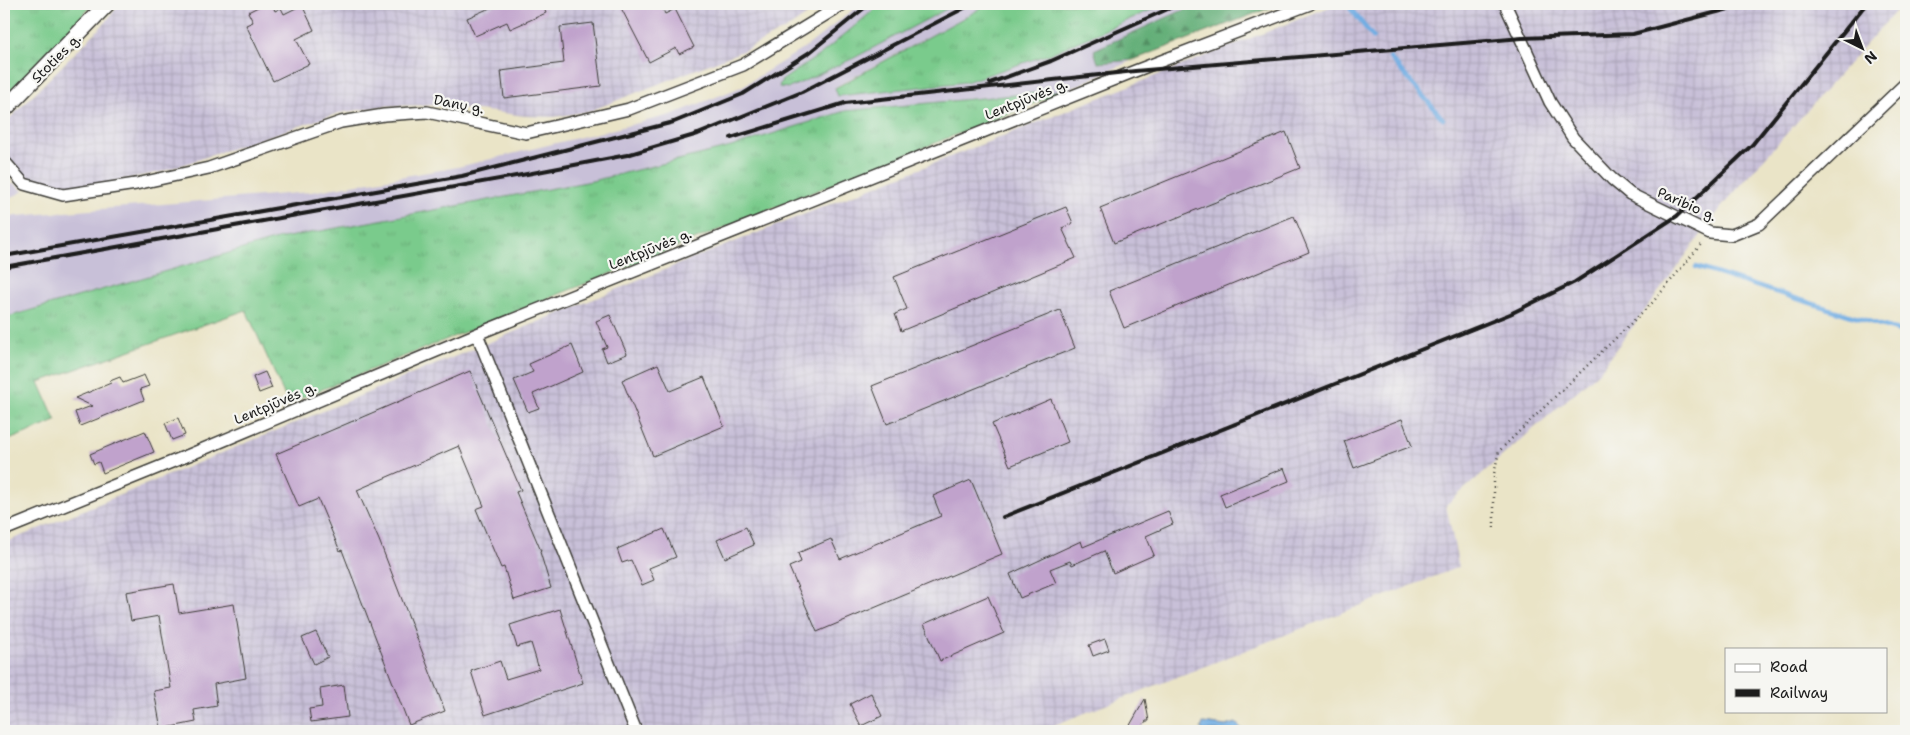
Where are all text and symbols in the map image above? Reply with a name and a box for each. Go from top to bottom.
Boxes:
north arrow [1838,22,1888,72]
street label: Stoties g. [27,29,85,87]
text: N [1861,47,1881,68]
street label: Lentpjūvės g. [982,74,1070,124]
street label: Danų g. [432,90,486,118]
street label: Paribio g. [1655,183,1719,225]
street label: Lentpjūvės g. [606,224,694,274]
street label: Lentpjūvės g. [231,378,319,428]
legend [1725,648,1888,712]
text: Road [1770,657,1808,677]
text: Railway [1770,683,1828,703]

